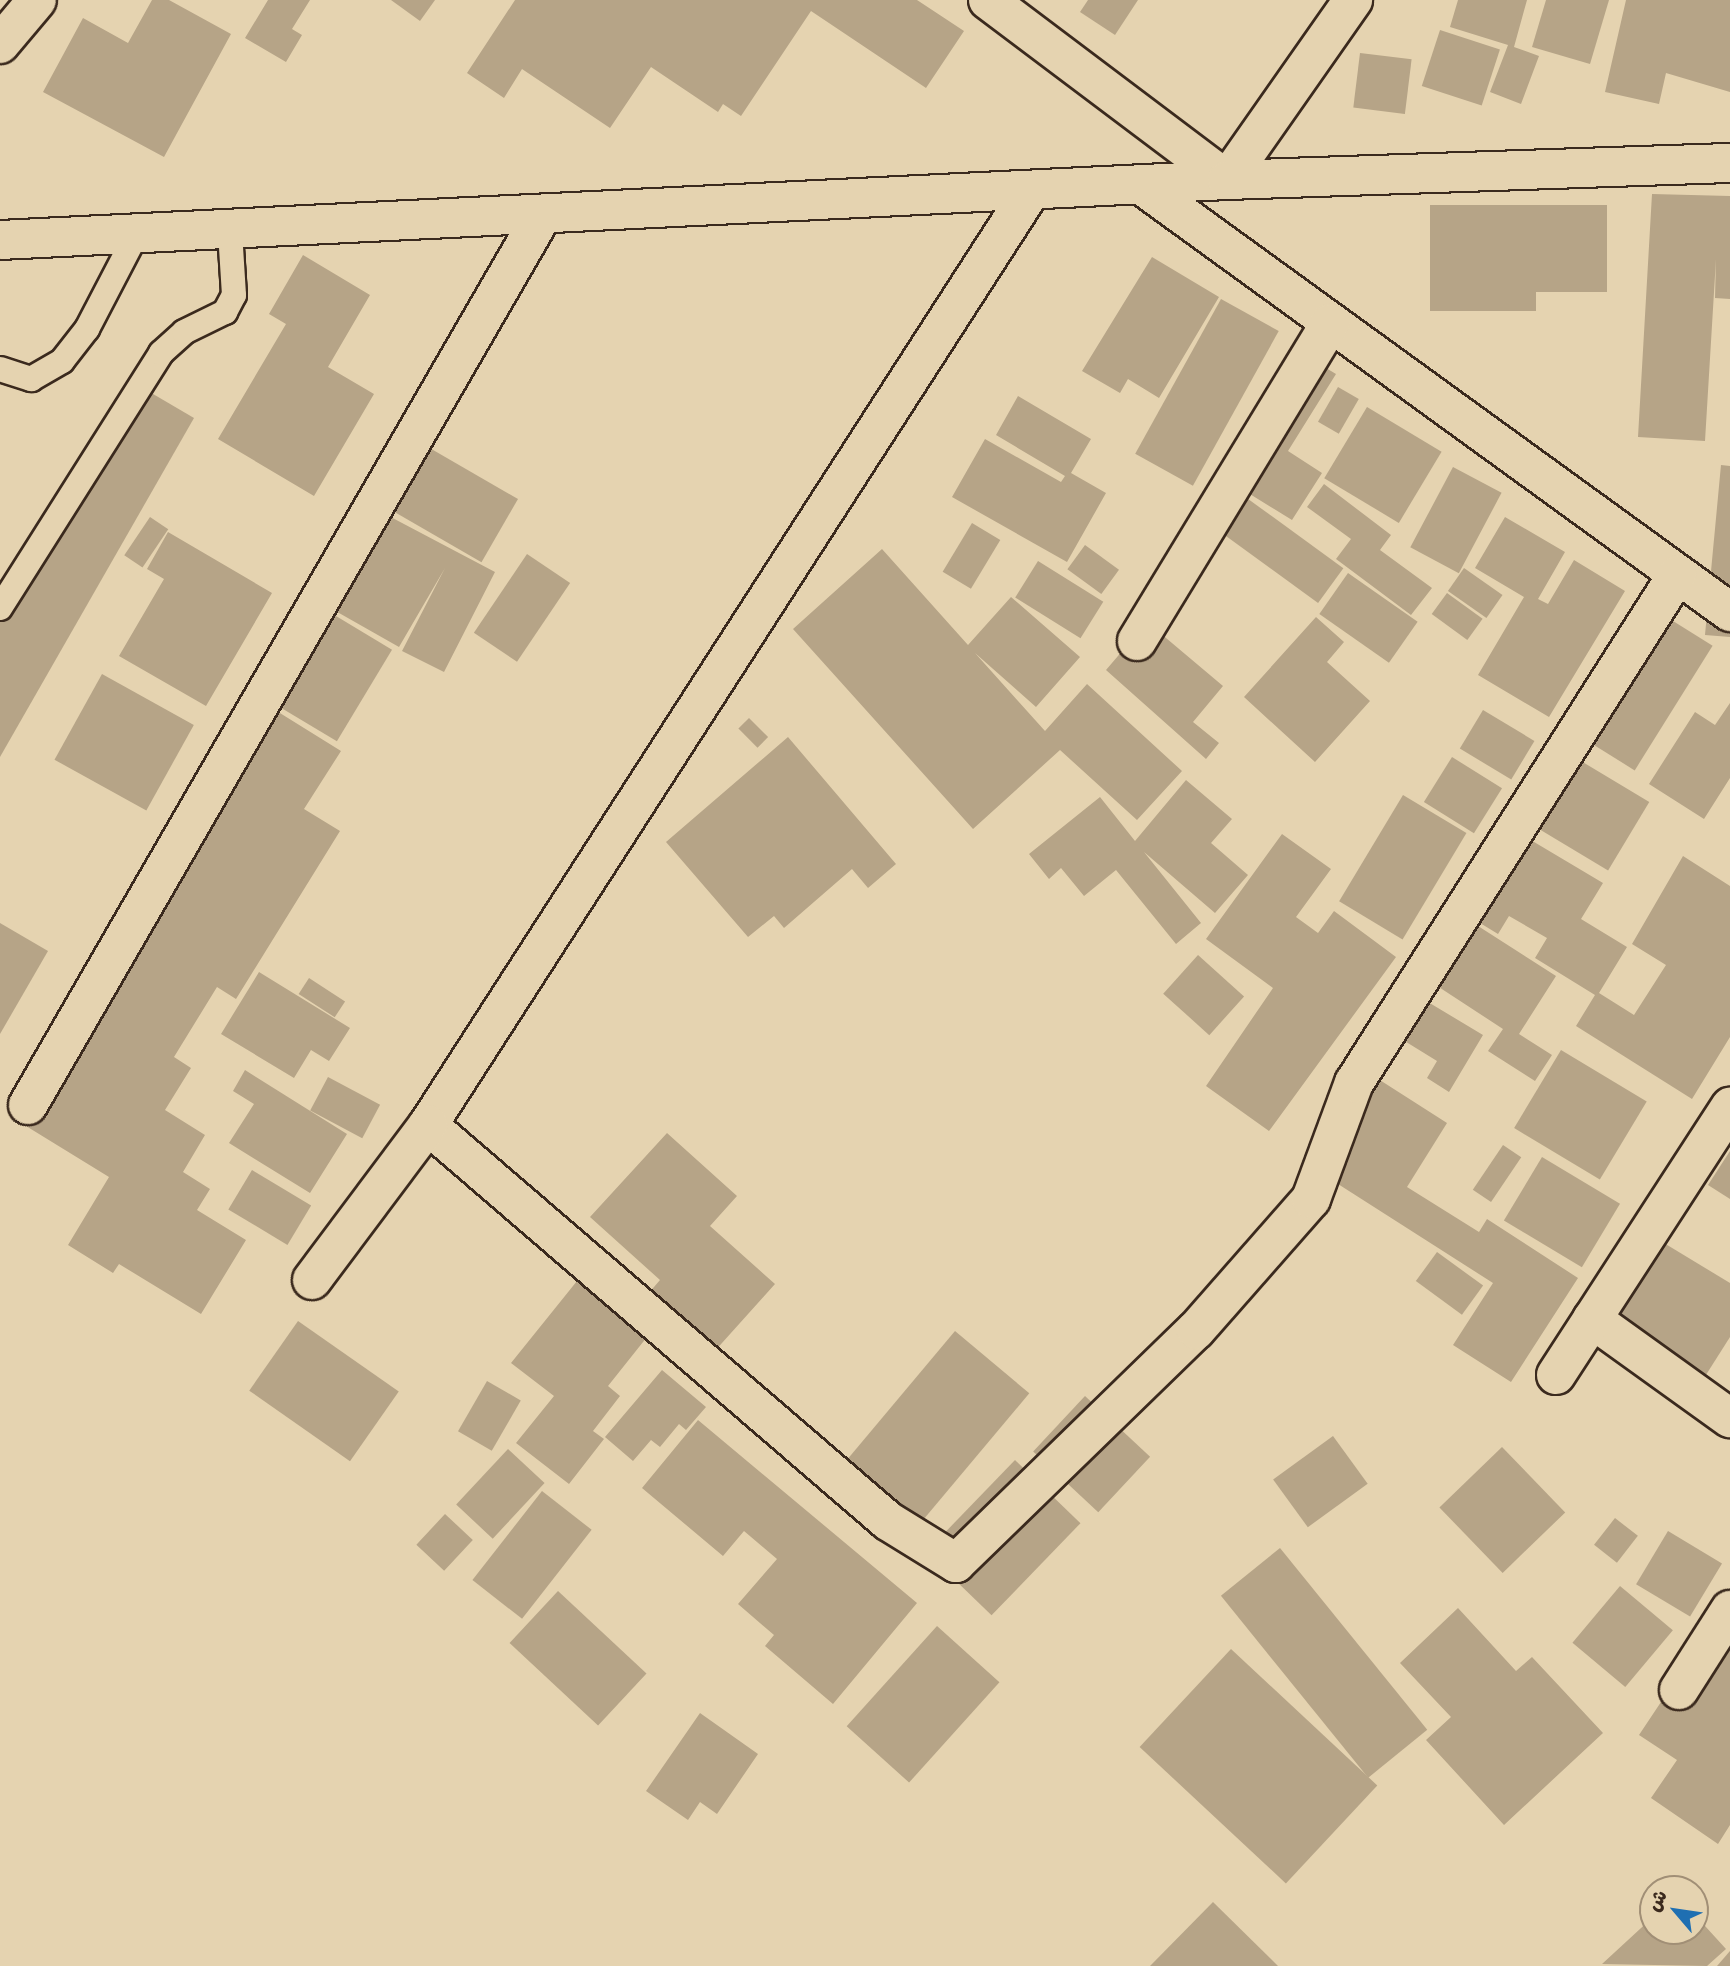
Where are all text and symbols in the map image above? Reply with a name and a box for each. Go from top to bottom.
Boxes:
north arrow [1639,1875,1709,1945]
text: ش [1642,1886,1672,1915]

